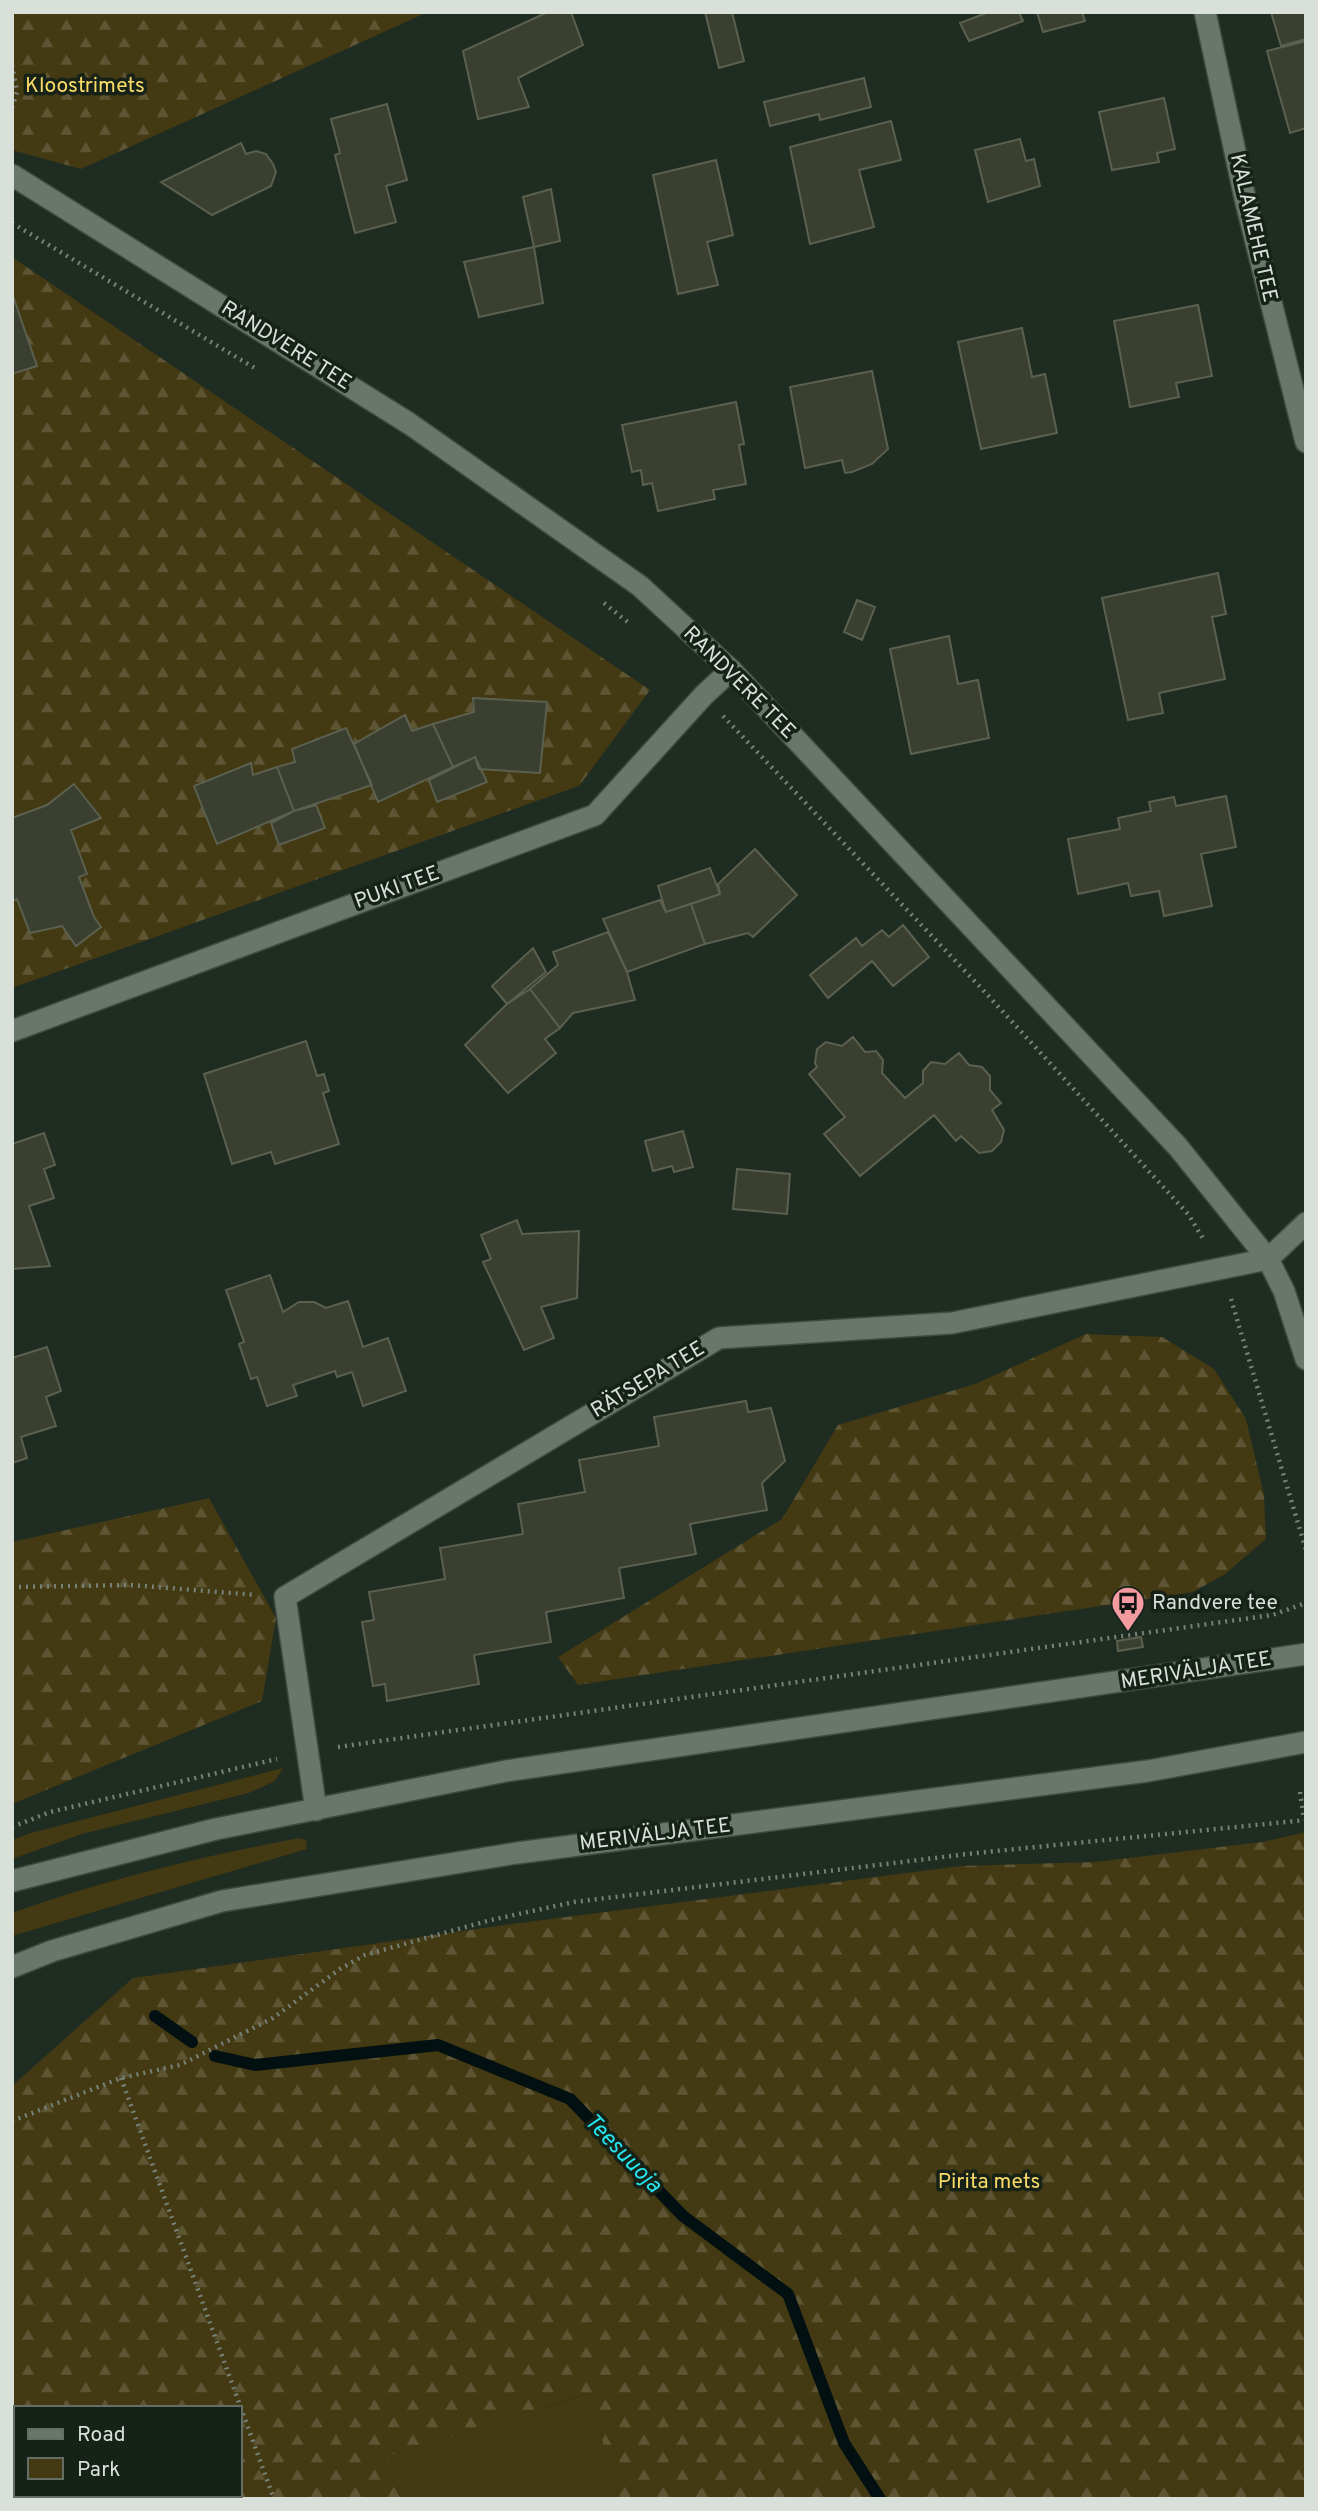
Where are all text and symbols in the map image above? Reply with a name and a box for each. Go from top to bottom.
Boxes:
park label: Kloostrimets [25,73,145,100]
street label: KALAMEHE TEE [1223,151,1283,305]
street label: RANDVERE TEE [216,295,356,397]
street label: RANDVERE TEE [677,621,801,745]
street label: PUKI TEE [351,860,443,916]
street label: RÄTSEPA TEE [586,1335,710,1425]
bus stop icon: Randvere tee [1109,1584,1147,1633]
place label: Randvere tee [1152,1590,1278,1617]
street label: MERIVÄLJA TEE [1119,1646,1273,1696]
street label: MERIVÄLJA TEE [578,1812,732,1858]
water label: Teesuuoja [577,2108,667,2200]
park label: Pirita mets [938,2169,1040,2196]
legend [14,2406,242,2497]
text: Road [77,2422,126,2449]
text: Park [77,2457,120,2484]

